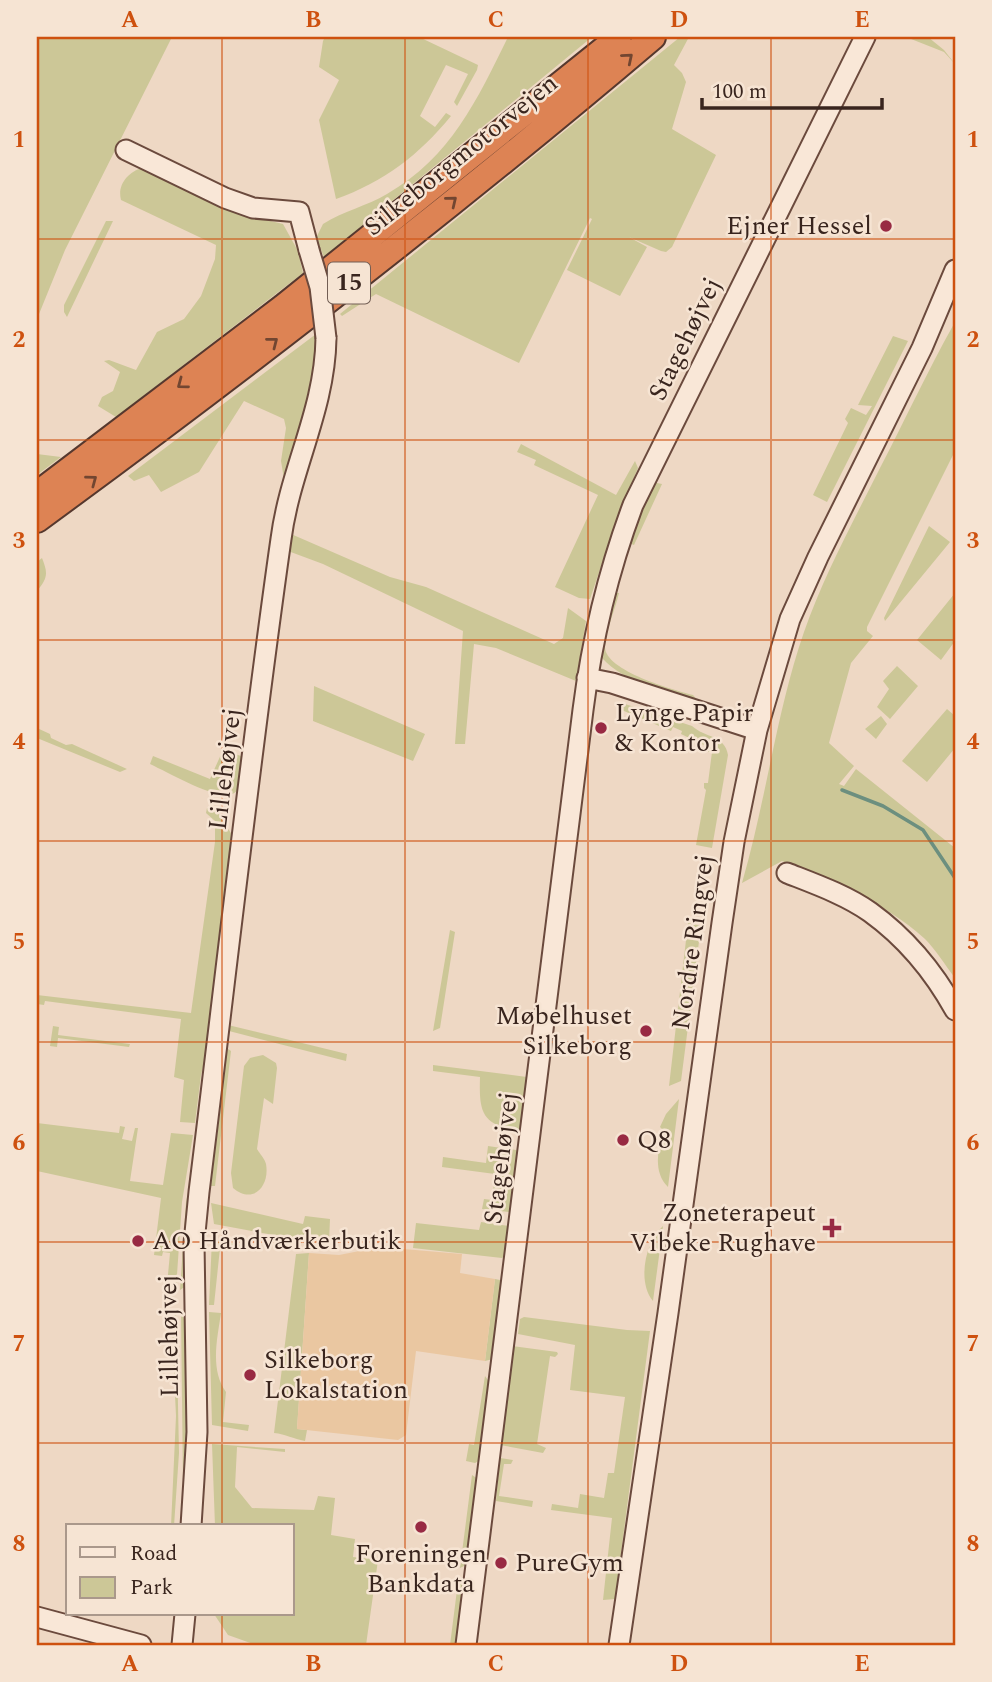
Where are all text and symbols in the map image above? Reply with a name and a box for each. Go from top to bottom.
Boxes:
text: A [121,3,139,38]
text: B [305,3,321,38]
text: C [488,3,504,38]
text: D [670,3,688,38]
text: E [854,3,870,38]
one-way arrow [620,53,633,66]
street label: Silkeborgmotorvejen [355,64,567,246]
scale bar [702,66,882,110]
text: 100 m [712,76,767,108]
text: 1 [13,123,25,158]
text: 1 [967,123,979,158]
one-way arrow [444,197,456,210]
place label: Ejner Hessel [726,206,872,246]
marker: Ejner Hessel [878,218,894,234]
road number: 15 [328,262,370,304]
street label: Stagehøjvej [638,270,732,408]
text: 2 [13,323,26,358]
text: 2 [967,323,980,358]
one-way arrow [265,338,278,351]
one-way arrow [178,376,190,389]
one-way arrow [84,475,97,488]
text: 3 [13,524,26,559]
text: 3 [967,524,980,559]
place label: Lynge Papir & Kontor [615,693,754,763]
street label: Lillehøjvej [198,706,252,832]
marker: Lynge Papir & Kontor [593,720,609,736]
text: 4 [13,725,26,760]
text: 4 [967,725,980,760]
street label: Nordre Ringvej [661,852,725,1032]
text: 5 [13,925,25,960]
text: 5 [967,925,979,960]
place label: Møbelhuset Silkeborg [495,996,632,1066]
marker: Møbelhuset Silkeborg [638,1023,654,1039]
street label: Stagehøjvej [473,1090,529,1226]
place label: Q8 [637,1120,671,1160]
text: 6 [13,1126,26,1161]
text: 6 [967,1126,980,1161]
marker: Q8 [615,1132,631,1148]
place label: Zoneterapeut Vibeke Rughave [630,1193,816,1263]
marker: Zoneterapeut Vibeke Rughave [822,1218,842,1238]
place label: AO Håndværkerbutik [152,1221,402,1261]
marker: AO Håndværkerbutik [130,1233,146,1249]
street label: Lillehøjvej [148,1274,190,1398]
text: 7 [13,1327,25,1362]
text: 7 [967,1327,979,1362]
place label: Silkeborg Lokalstation [264,1340,408,1410]
marker: Silkeborg Lokalstation [242,1367,258,1383]
marker: Foreningen Bankdata [413,1519,429,1535]
legend [66,1524,294,1616]
text: 8 [13,1527,25,1562]
text: 8 [967,1527,979,1562]
place label: Foreningen Bankdata [355,1534,487,1604]
text: Road [130,1538,177,1570]
place label: PureGym [515,1543,624,1583]
marker: PureGym [493,1555,509,1571]
text: Park [130,1572,174,1604]
text: A [121,1647,139,1682]
text: B [305,1647,321,1682]
text: C [488,1647,504,1682]
text: D [670,1647,688,1682]
text: E [854,1647,870,1682]

